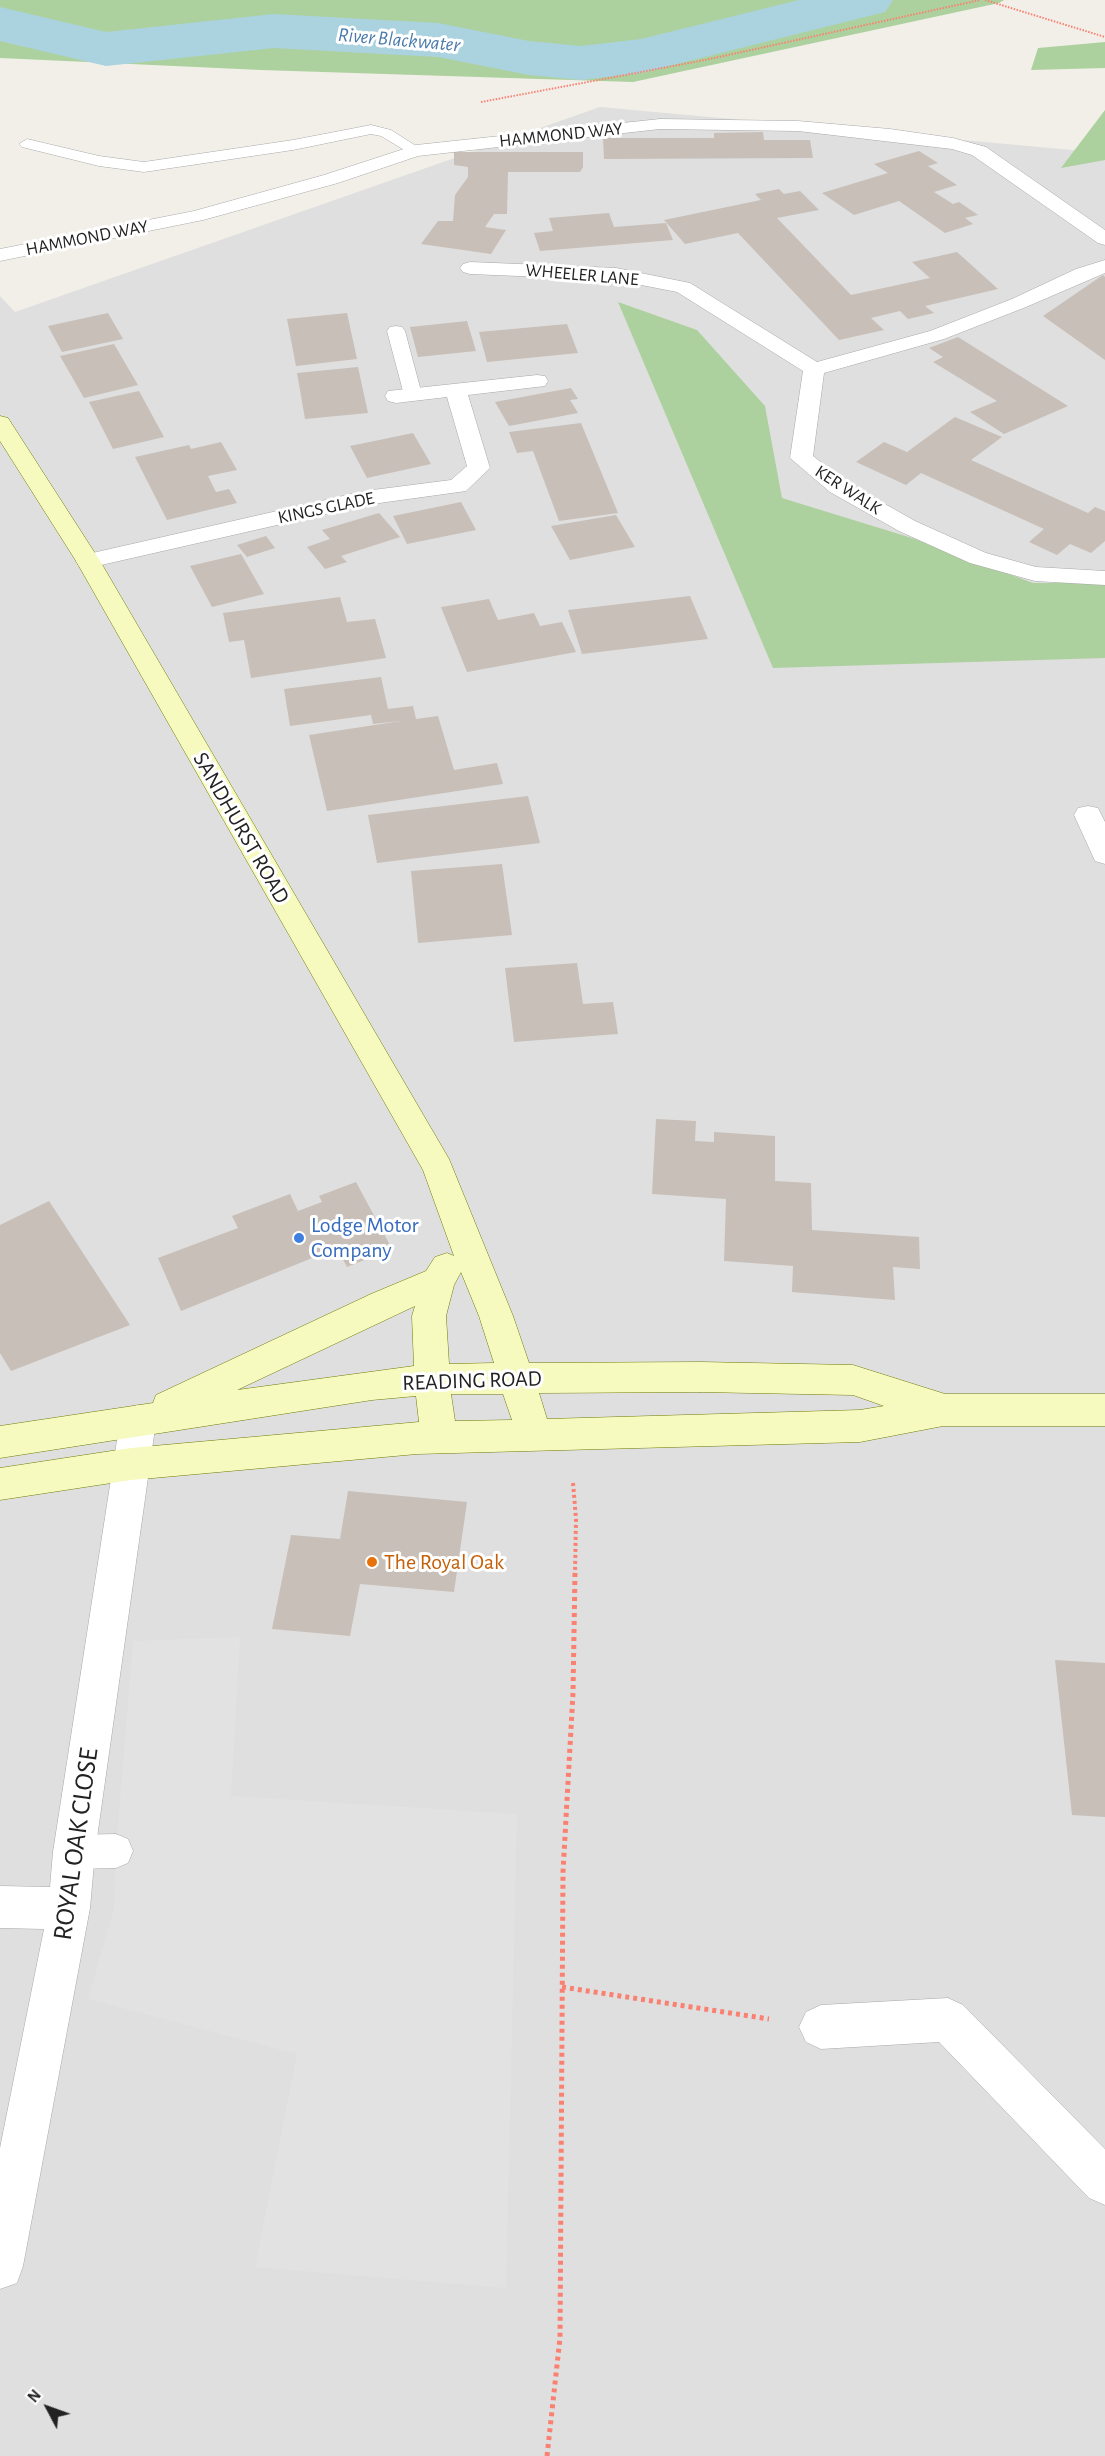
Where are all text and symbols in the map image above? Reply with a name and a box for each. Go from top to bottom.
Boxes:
water label: River Blackwater [337,23,461,57]
street label: HAMMOND WAY [498,118,624,152]
street label: HAMMOND WAY [24,216,150,260]
street label: WHEELER LANE [524,259,640,291]
street label: KER WALK [811,461,885,519]
street label: KINGS GLADE [276,487,376,529]
street label: SANDHURST ROAD [187,748,295,908]
place label: Lodge Motor Company [311,1212,419,1264]
marker: Lodge Motor Company [292,1231,306,1245]
street label: READING ROAD [402,1365,542,1397]
place label: The Royal Oak [384,1549,504,1575]
marker: The Royal Oak [365,1555,379,1569]
street label: ROYAL OAK CLOSE [46,1746,106,1942]
north arrow [18,2378,78,2438]
text: N [25,2387,44,2406]

